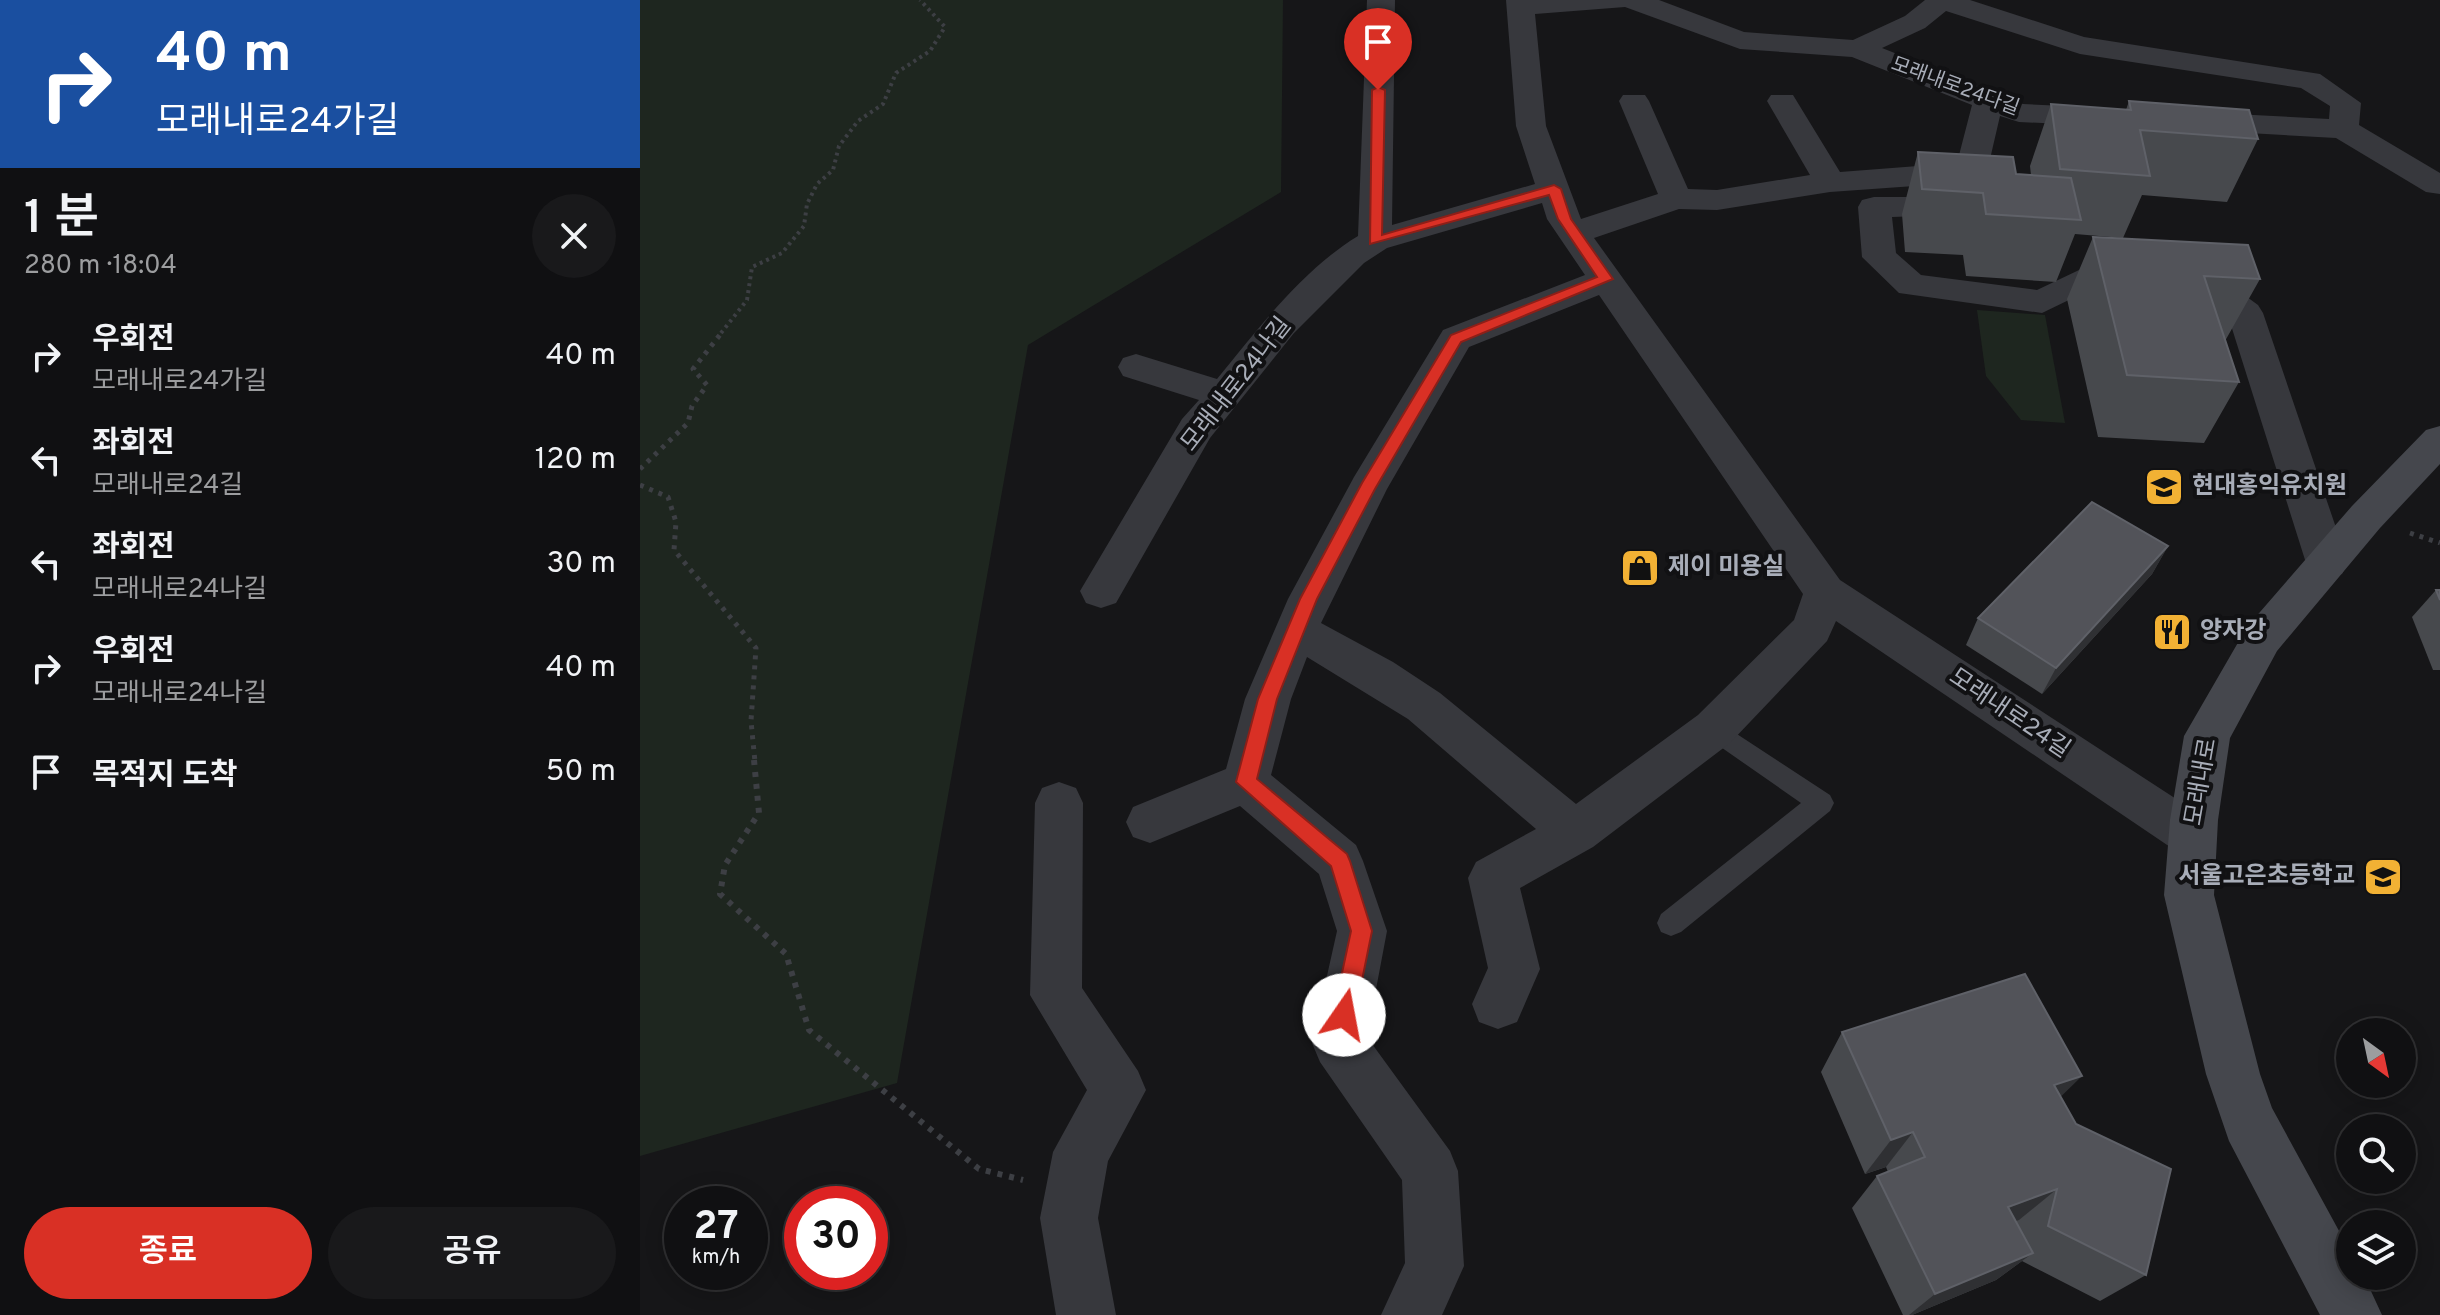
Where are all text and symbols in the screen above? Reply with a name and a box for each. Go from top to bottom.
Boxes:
pin [1344,8,1412,90]
icon: arrive [1356,20,1400,64]
text: 40 m [156,21,292,91]
icon: right [24,32,128,136]
street label: 모래내로24다길 [1887,52,2023,122]
text: 모래내로24가길 [156,100,399,146]
text: 1 분 [24,190,99,250]
button: close [532,194,616,278]
text: 280 m · 18:04 [24,250,177,283]
street label: 모래내로24나길 [1175,312,1299,458]
text: 우회전 [92,322,175,359]
icon: right [24,334,68,378]
text: 40 m [546,338,616,375]
text: 모래내로24가길 [92,366,267,399]
text: 좌회전 [92,426,175,463]
icon: left [24,438,68,482]
text: 120 m [535,442,616,479]
school or university icon: 현대홍익유치원 [2143,466,2185,508]
text: 모래내로24길 [92,470,243,503]
place label: 현대홍익유치원 [2192,472,2347,502]
text: 좌회전 [92,530,175,567]
icon: left [24,542,68,586]
text: 30 m [547,546,616,583]
shop icon: 제이 미용실 [1619,547,1661,589]
place label: 제이 미용실 [1668,553,1784,583]
text: 모래내로24나길 [92,574,267,607]
restaurant icon: 양자강 [2151,611,2193,653]
place label: 양자강 [2200,617,2266,647]
text: 우회전 [92,634,175,671]
icon: right [24,646,68,690]
text: 40 m [546,650,616,687]
street label: 모래내로24길 [1943,662,2075,766]
text: 모래내로24나길 [92,678,267,711]
street label: 모래내로 [2180,736,2224,828]
icon: arrive [24,750,68,794]
text: 50 m [546,754,616,791]
text: 목적지 도착 [92,758,238,795]
school or university icon: 서울고은초등학교 [2362,856,2404,898]
place label: 서울고은초등학교 [2178,862,2355,892]
position arrow [1302,973,1386,1057]
north arrow [2336,1018,2416,1098]
map controls [2336,1018,2416,1290]
button: search [2336,1114,2416,1194]
speed limit sign: 30 [784,1186,888,1290]
text: 27 [693,1203,739,1253]
button: 종료 [24,1207,312,1299]
button: 공유 [328,1207,616,1299]
button: layers [2336,1210,2416,1290]
text: km/h [692,1245,740,1271]

